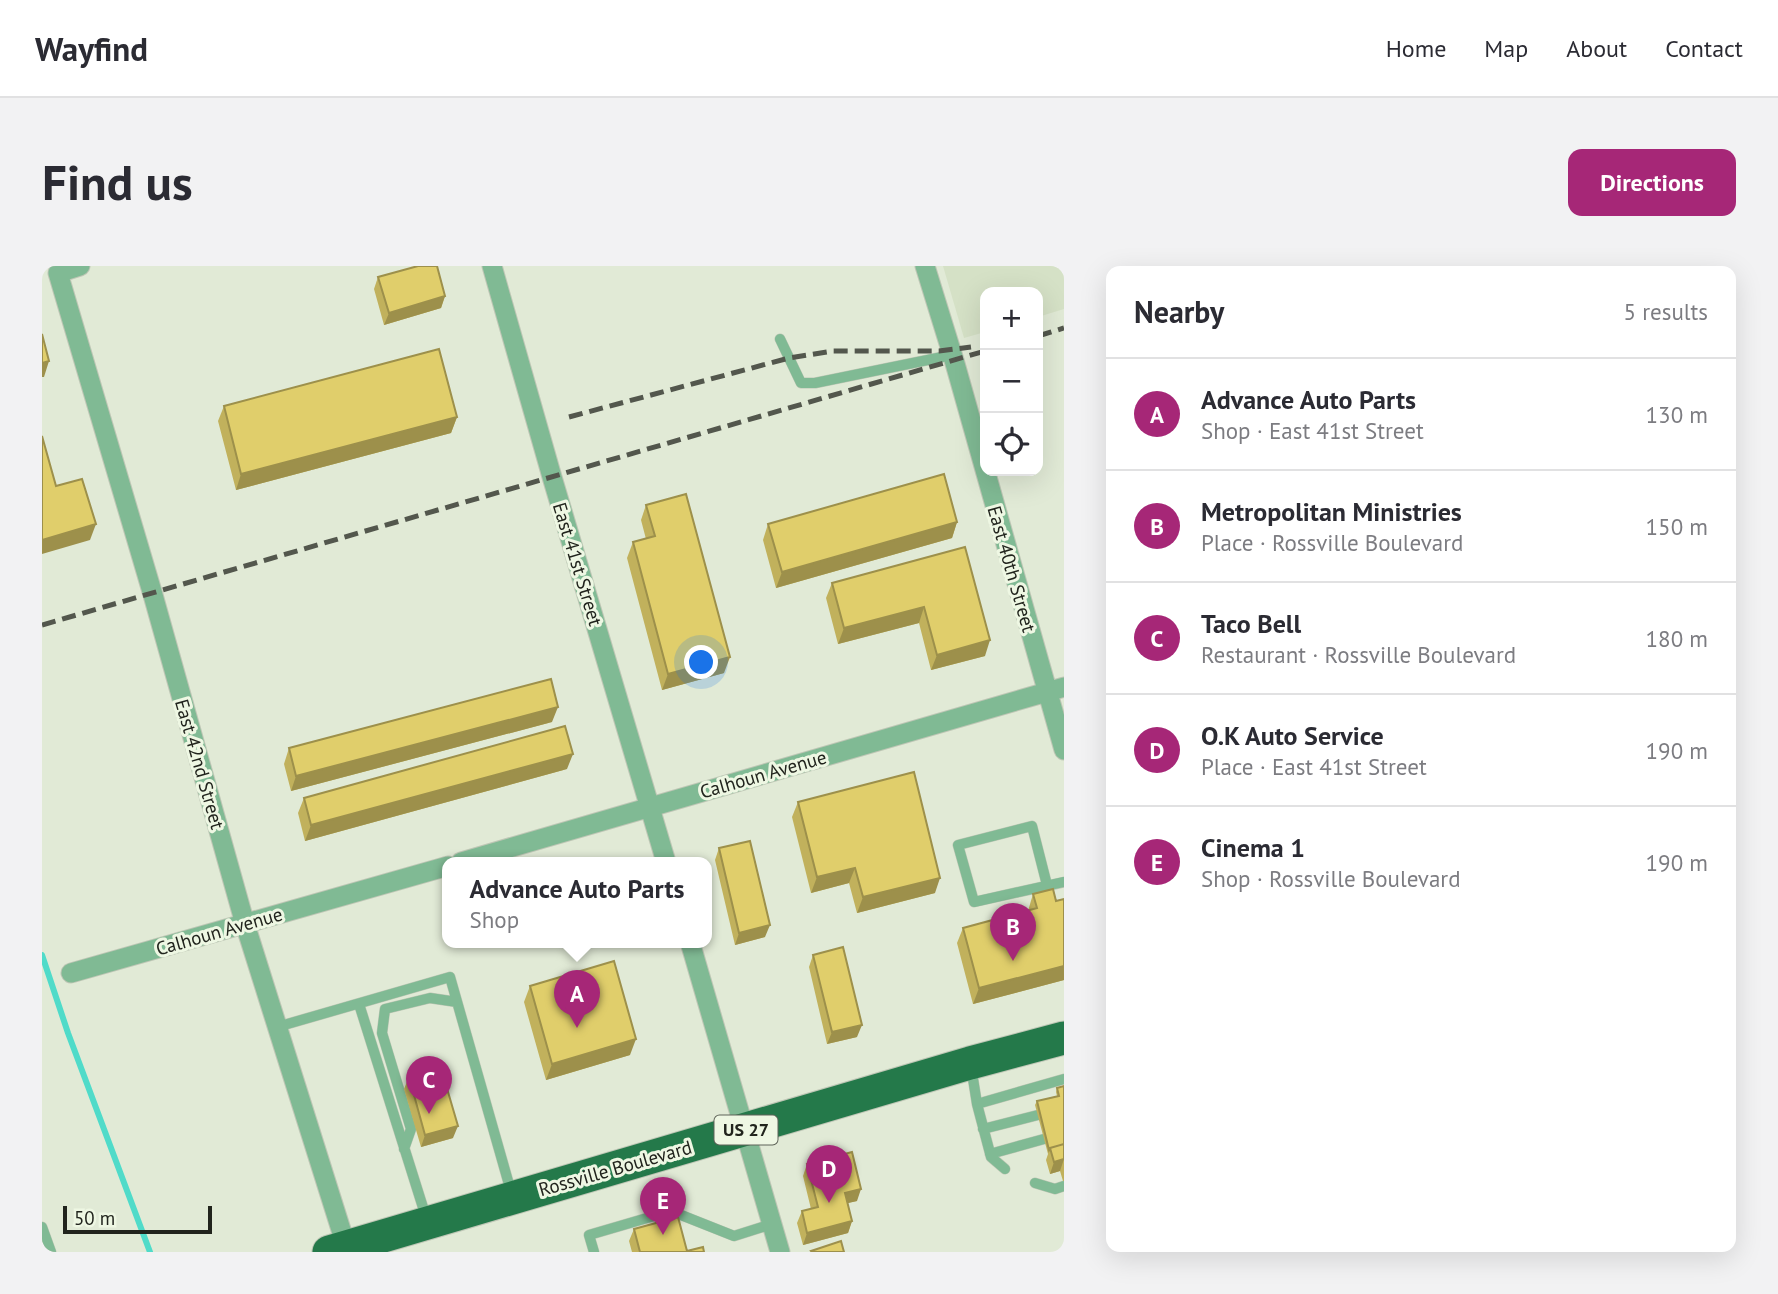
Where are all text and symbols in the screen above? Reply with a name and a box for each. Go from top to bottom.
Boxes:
text: Wayfind [35,27,148,70]
text: Home [1386,33,1446,64]
text: Map [1484,33,1528,64]
text: About [1566,33,1627,64]
text: Contact [1665,33,1743,64]
button: Directions [1568,149,1736,216]
text: Find us [42,150,193,214]
map controls [980,287,1043,476]
button: + [980,287,1043,350]
text: Nearby [1134,292,1224,331]
text: 5 results [1624,297,1708,326]
button: − [980,350,1043,413]
text: Advance Auto Parts [1201,383,1416,416]
text: A [1150,400,1164,429]
text: 130 m [1646,400,1708,429]
button: locate [980,413,1043,476]
text: Shop · East 41st Street [1201,416,1424,445]
text: Metropolitan Ministries [1201,495,1462,528]
street label: East 41st Street [548,499,608,629]
street label: East 40th Street [983,503,1042,635]
text: B [1150,512,1164,541]
text: 150 m [1646,512,1708,541]
text: Place · Rossville Boulevard [1201,528,1463,557]
text: Taco Bell [1201,607,1301,640]
text: C [1151,624,1163,653]
text: 180 m [1646,624,1708,653]
text: Restaurant · Rossville Boulevard [1201,640,1516,669]
your location [684,645,718,679]
street label: East 42nd Street [170,696,230,832]
text: O.K Auto Service [1201,719,1384,752]
text: D [1150,736,1164,765]
text: 190 m [1646,736,1708,765]
street label: Calhoun Avenue [697,744,829,804]
text: Place · East 41st Street [1201,752,1427,781]
text: Cinema 1 [1201,831,1305,864]
text: E [1151,848,1163,877]
text: 190 m [1646,848,1708,877]
popup [442,857,712,948]
text: Shop · Rossville Boulevard [1201,864,1461,893]
text: Advance Auto Parts [470,872,684,905]
street label: Calhoun Avenue [153,901,285,961]
pin: B [990,903,1036,961]
text: Shop [470,905,519,934]
pin: A [554,970,600,1028]
pin: C [406,1056,452,1114]
road number: US 27 [714,1116,778,1144]
street label: Rossville Boulevard [536,1135,694,1201]
pin: D [806,1145,852,1203]
pin: E [640,1177,686,1235]
scale bar [63,1203,212,1235]
text: 50 m [74,1206,115,1230]

